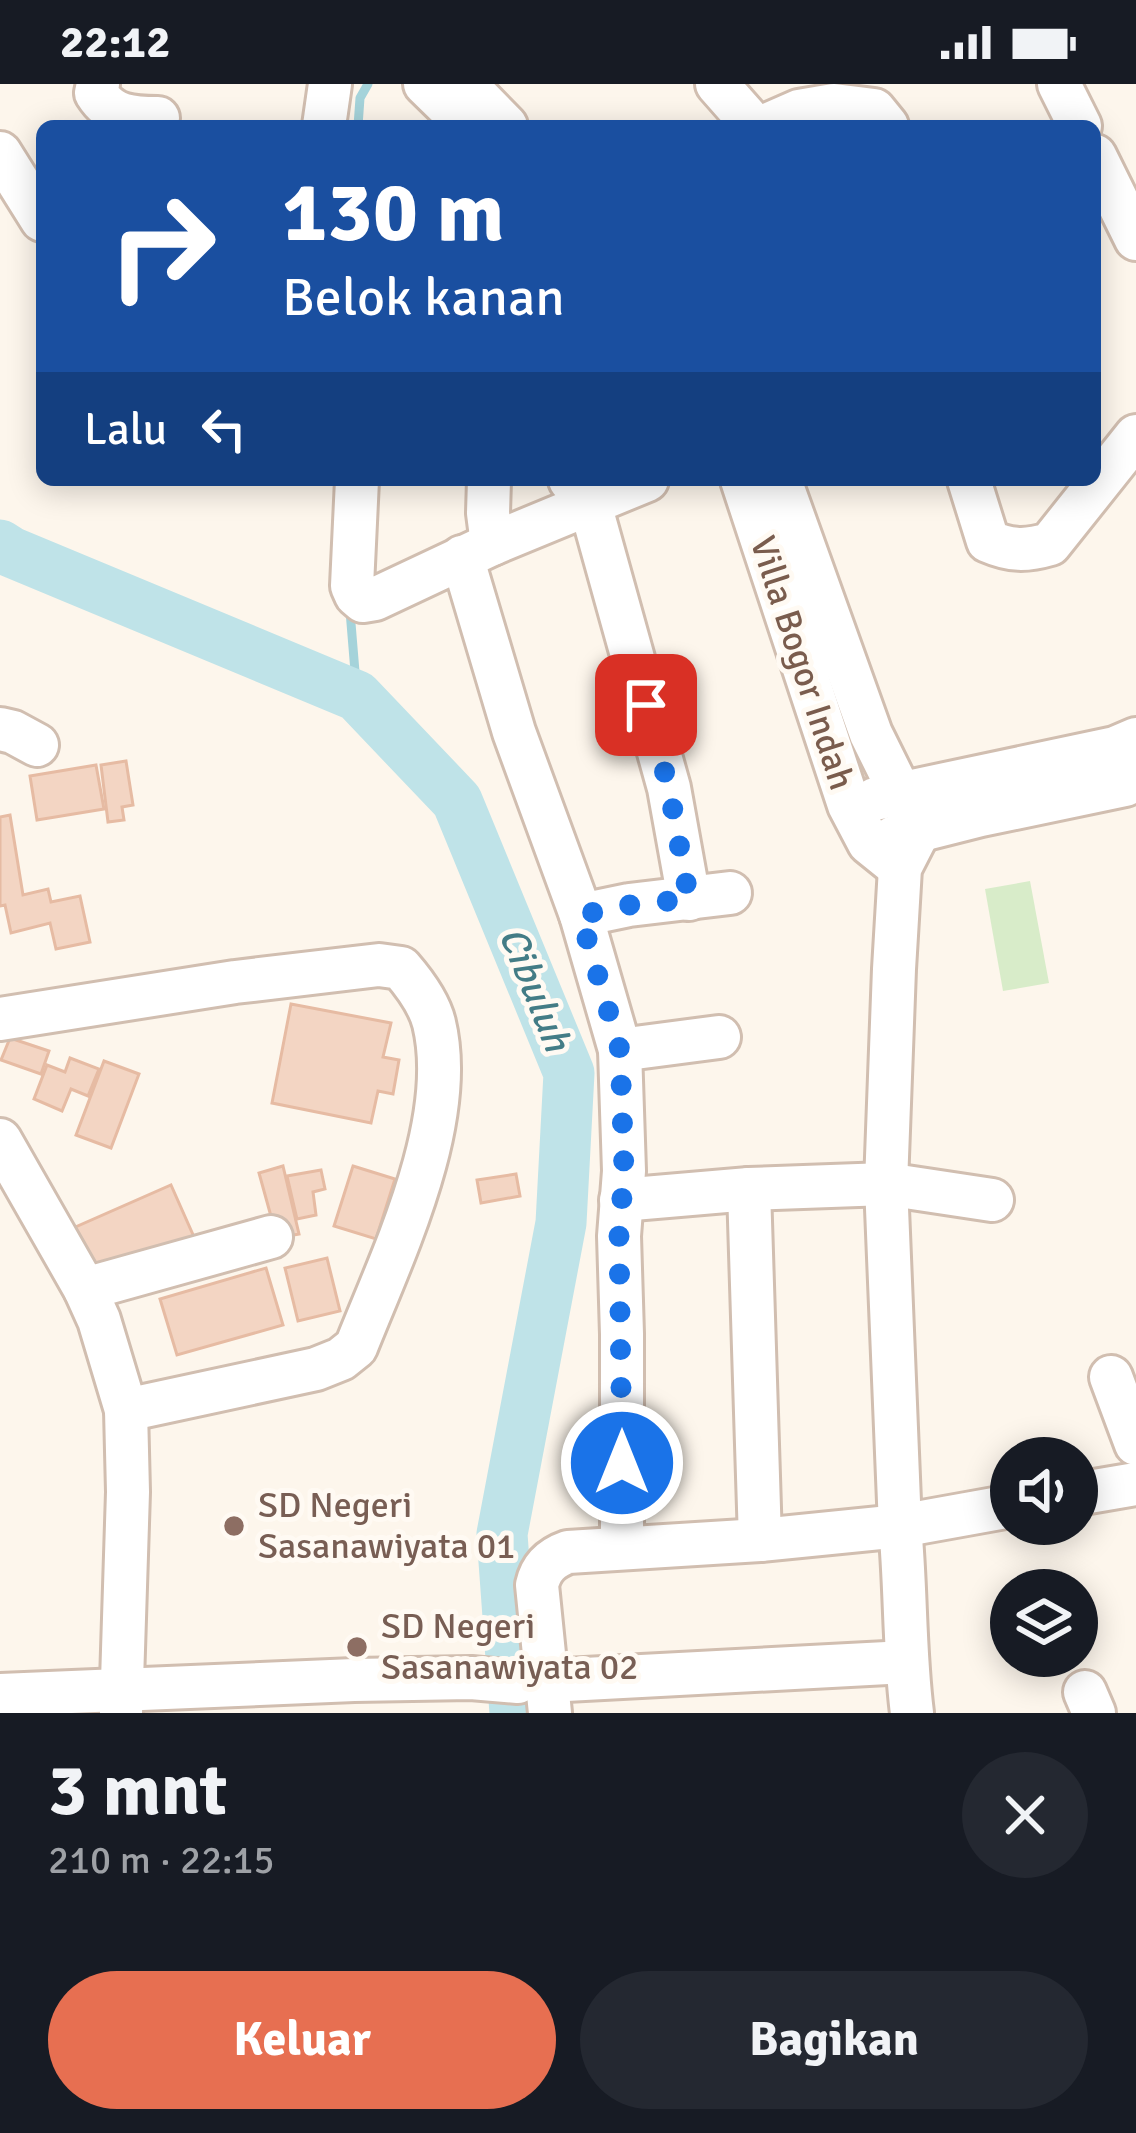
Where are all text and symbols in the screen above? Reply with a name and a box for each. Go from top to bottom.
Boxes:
text: 22:12 [60,15,170,70]
text: 130 m [282,161,504,265]
icon: right [84,168,240,324]
text: Belok kanan [282,264,565,331]
icon: left [191,396,257,462]
text: Lalu [84,402,167,457]
street label: Villa Bogor Indah [740,531,864,795]
pin [595,654,697,756]
icon: arrive [613,672,679,738]
water label: Cibuluh [488,920,582,1060]
position arrow [559,1400,685,1526]
map controls [990,1437,1098,1677]
button: sound [990,1437,1098,1545]
place label: SD Negeri Sasanawiyata 01 [258,1483,516,1569]
marker: SD Negeri Sasanawiyata 01 [221,1513,247,1539]
button: layers [990,1569,1098,1677]
place label: SD Negeri Sasanawiyata 02 [381,1604,639,1690]
marker: SD Negeri Sasanawiyata 02 [344,1634,370,1660]
text: 3 mnt [48,1746,227,1835]
button: close [962,1752,1088,1878]
text: 210 m · 22:15 [48,1836,275,1884]
button: Keluar [48,1971,556,2109]
button: Bagikan [580,1971,1088,2109]

